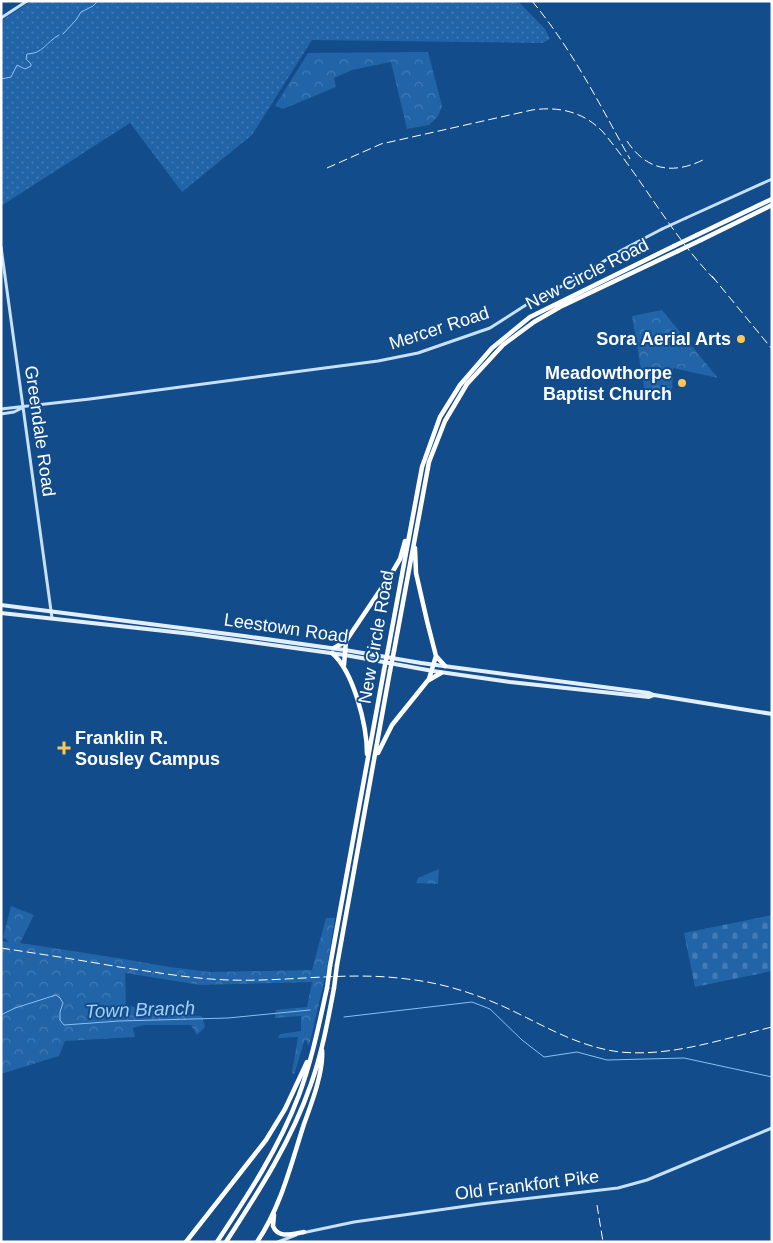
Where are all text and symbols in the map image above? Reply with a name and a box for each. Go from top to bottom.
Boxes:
street label: New Circle Road [522,234,652,314]
street label: Mercer Road [386,302,492,354]
place label: Sora Aerial Arts [596,329,731,349]
marker: Sora Aerial Arts [735,333,747,345]
place label: Meadowthorpe Baptist Church [543,363,672,404]
street label: Greendale Road [21,364,59,498]
marker: Meadowthorpe Baptist Church [676,377,688,389]
street label: New Circle Road [354,569,398,705]
street label: Leestown Road [223,609,349,647]
place label: Franklin R. Sousley Campus [75,728,220,769]
marker: Franklin R. Sousley Campus [57,741,71,755]
water label: Town Branch [85,997,195,1022]
street label: Old Frankfort Pike [454,1166,600,1204]

